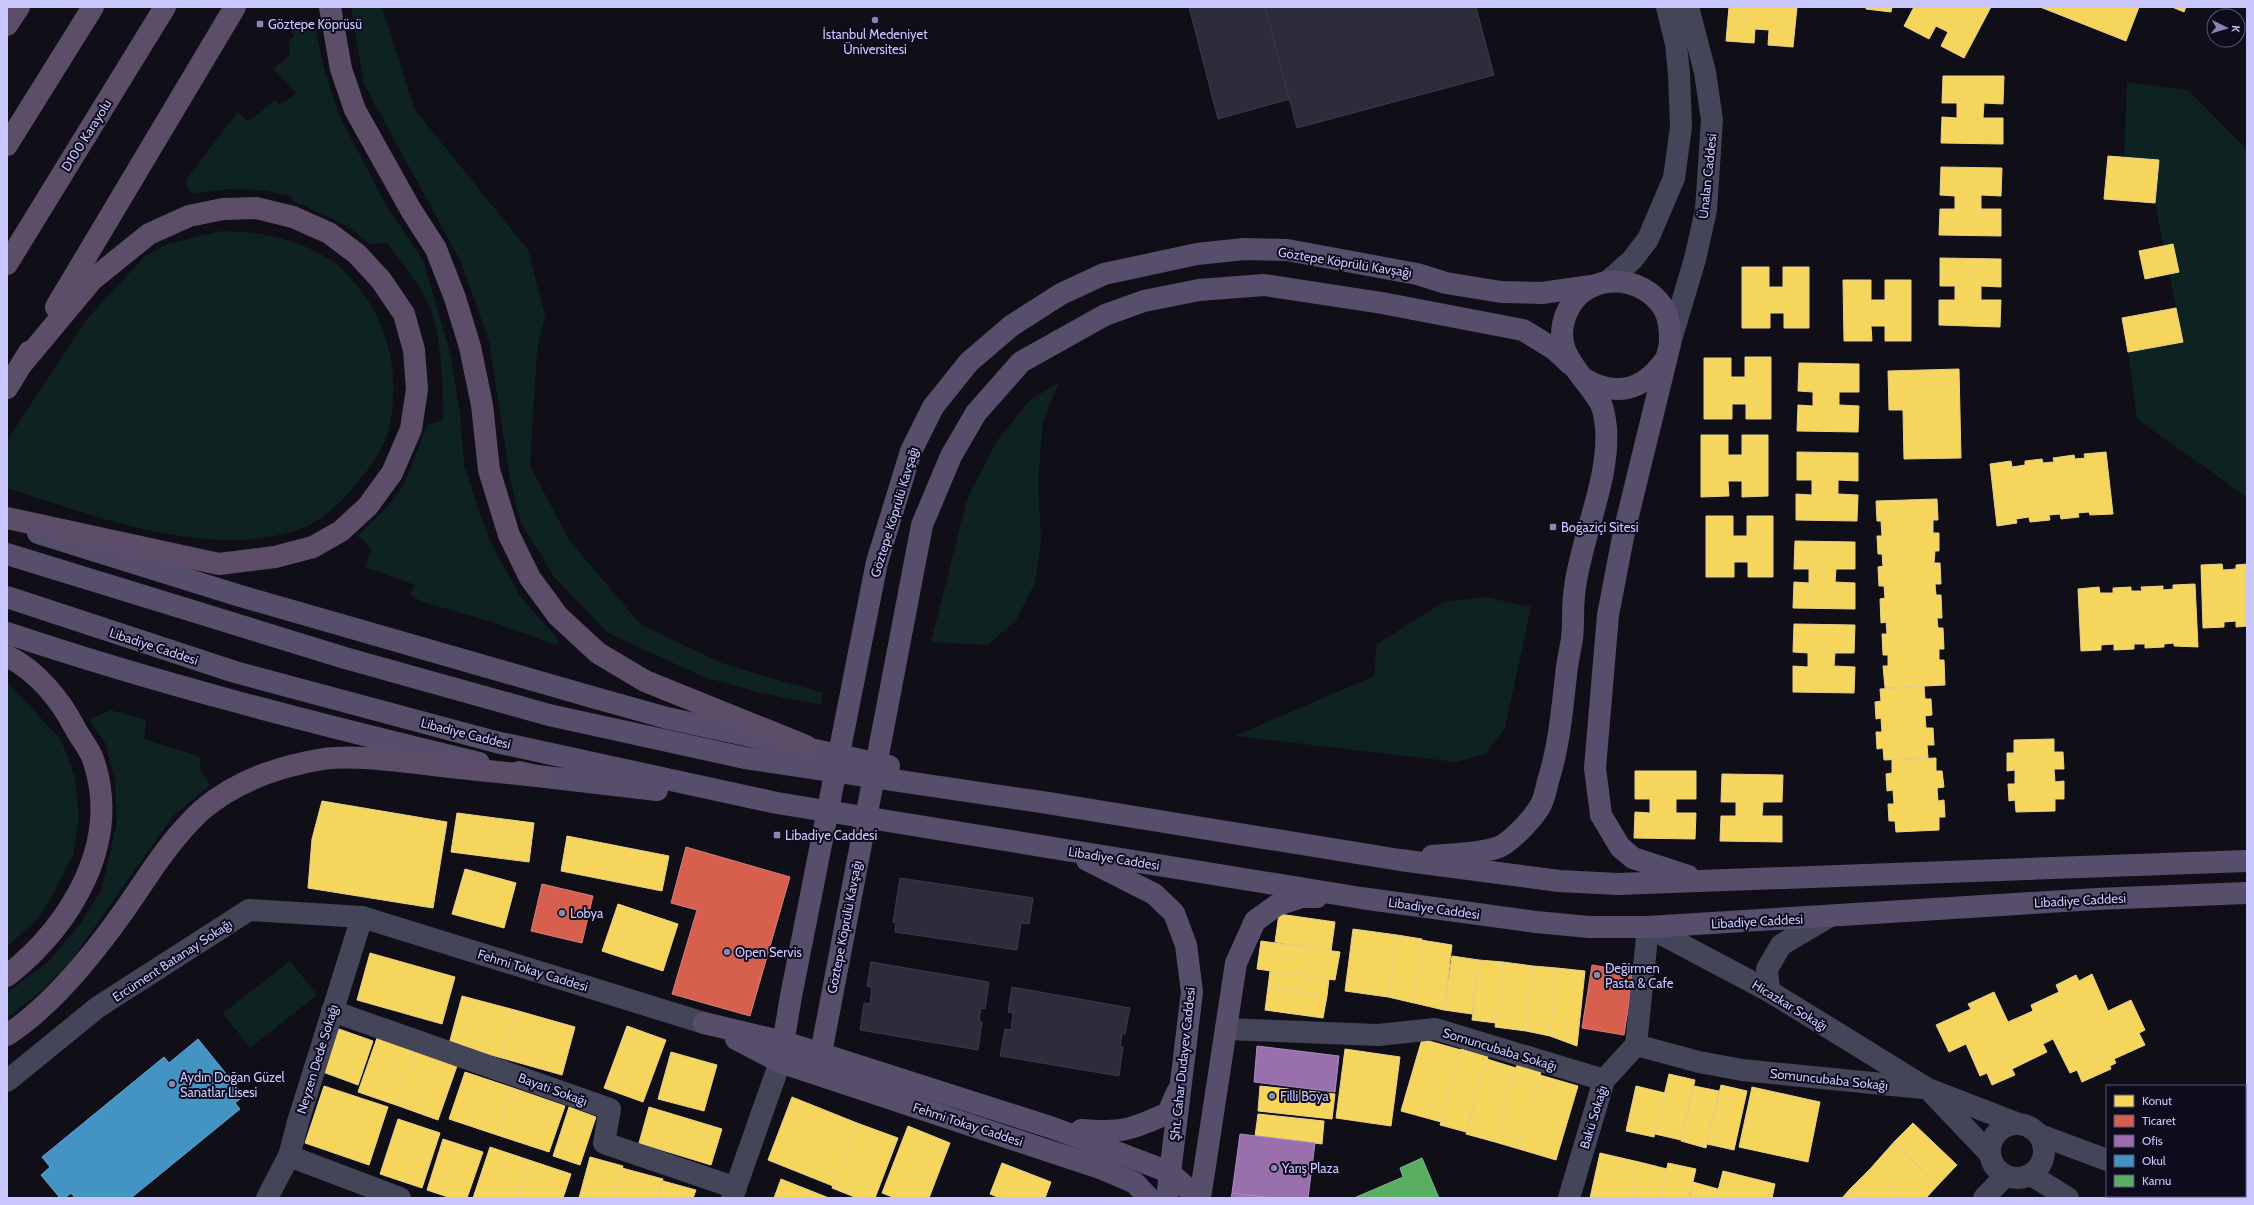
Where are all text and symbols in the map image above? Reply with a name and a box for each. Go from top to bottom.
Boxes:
north arrow [2206,8,2246,48]
marker: İstanbul Medeniyet Üniversitesi [870,15,880,25]
place label: Göztepe Köprüsü [268,16,362,32]
marker: Göztepe Köprüsü [255,19,265,29]
text: K [2229,25,2243,33]
place label: İstanbul Medeniyet Üniversitesi [822,26,928,57]
street label: D100 Karayolu [58,96,115,174]
street label: Ünalan Caddesi [1695,133,1719,219]
street label: Göztepe Köprülü Kavşağı [1277,244,1413,280]
street label: Göztepe Köprülü Kavşağı [867,445,921,579]
place label: Boğaziçi Sitesi [1561,519,1638,535]
marker: Boğaziçi Sitesi [1548,522,1558,532]
street label: Libadiye Caddesi [108,624,200,668]
street label: Libadiye Caddesi [419,714,513,752]
place label: Libadiye Caddesi [785,827,877,843]
marker: Libadiye Caddesi [772,830,782,840]
street label: Libadiye Caddesi [1067,843,1161,873]
street label: Göztepe Köprülü Kavşağı [823,859,865,995]
street label: Libadiye Caddesi [2034,890,2126,910]
street label: Libadiye Caddesi [1387,894,1481,922]
place label: Lobya [570,905,604,921]
marker: Lobya [557,908,567,918]
street label: Libadiye Caddesi [1711,911,1803,931]
street label: Ercüment Batanay Sokağı [109,915,235,1005]
place label: Open Servis [735,944,803,960]
street label: Fehmi Tokay Caddesi [476,946,590,994]
marker: Open Servis [722,947,732,957]
place label: Değirmen Pasta & Cafe [1605,960,1674,991]
marker: Değirmen Pasta & Cafe [1592,970,1602,980]
street label: Hicazkar Sokağı [1749,976,1831,1034]
street label: Şht. Cahar Dudayev Caddesi [1166,986,1198,1142]
street label: Neyzen Dede Sokağı [293,1002,341,1116]
street label: Somuncubaba Sokağı [1441,1024,1559,1074]
street label: Somuncubaba Sokağı [1769,1065,1889,1093]
place label: Aydın Doğan Güzel Sanatlar Lisesi [180,1069,285,1100]
street label: Bayati Sokağı [516,1069,590,1109]
marker: Aydın Doğan Güzel Sanatlar Lisesi [167,1079,177,1089]
street label: Bakü Sokağı [1576,1083,1610,1151]
legend [2106,1085,2246,1197]
place label: Filli Boya [1280,1088,1330,1104]
marker: Filli Boya [1267,1091,1277,1101]
text: Konut [2142,1093,2172,1108]
street label: Fehmi Tokay Caddesi [911,1099,1025,1149]
text: Ticaret [2142,1113,2176,1128]
text: Ofis [2142,1133,2163,1148]
text: Okul [2142,1153,2166,1168]
place label: Yarış Plaza [1281,1160,1340,1176]
marker: Yarış Plaza [1269,1163,1279,1173]
text: Kamu [2142,1173,2171,1188]

